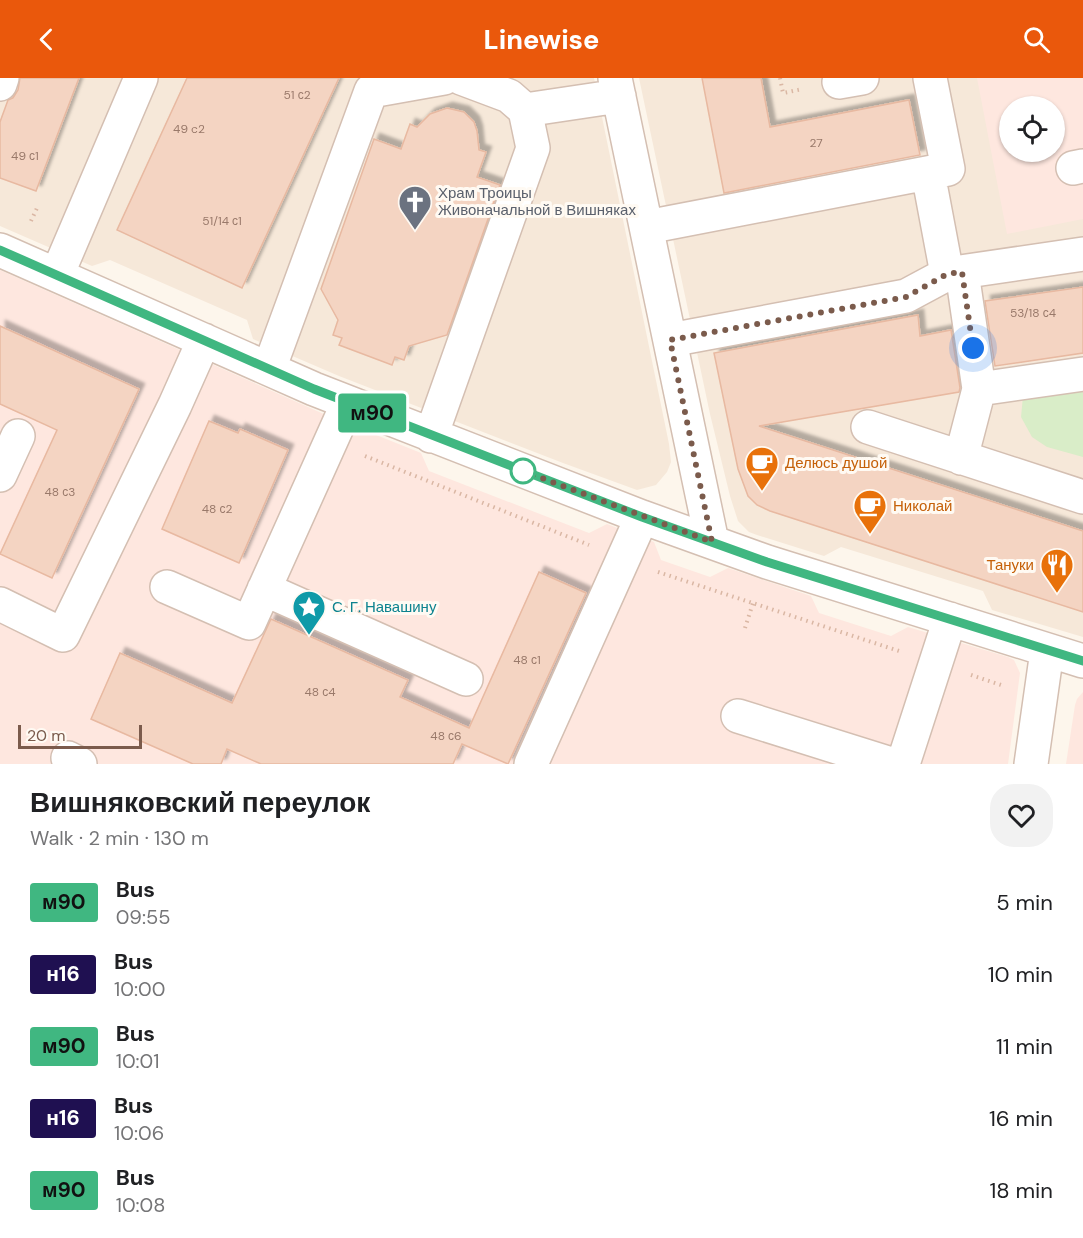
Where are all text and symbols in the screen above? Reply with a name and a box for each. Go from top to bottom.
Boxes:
text: Linewise [484,22,599,57]
icon: back [30,23,63,56]
icon: search [1020,23,1053,56]
house number: 51 с2 [283,87,311,103]
map controls [999,96,1065,162]
button: locate [999,96,1065,162]
house number: 49 c2 [173,121,205,137]
house number: 27 [809,135,823,151]
house number: 49 с1 [11,148,39,164]
place label: Храм Троицы Живоначальной в Вишняках [438,183,636,220]
church icon: Храм Троицы Живоначальной в Вишняках [397,184,433,231]
house number: 51/14 с1 [202,213,242,229]
house number: 53/18 с4 [1010,305,1056,321]
your location [958,333,988,363]
line badge: м90 [338,394,406,432]
text: м90 [350,399,394,427]
cafe icon: Делюсь душой [744,445,780,492]
place label: Делюсь душой [785,453,887,473]
unlabelled marker [510,458,536,484]
house number: 48 с3 [45,484,75,500]
cafe icon: Николай [852,488,888,535]
place label: Николай [893,496,952,516]
house number: 48 с2 [202,501,232,517]
restaurant icon: Тануки [1039,547,1075,594]
place label: Тануки [986,555,1034,575]
place icon: С. Г. Навашину [291,589,327,636]
place label: С. Г. Навашину [332,597,437,617]
house number: 48 с1 [513,652,541,668]
house number: 48 с4 [304,684,336,700]
scale bar [18,722,142,750]
text: 20 m [27,725,66,746]
house number: 48 с6 [430,728,462,744]
text: Вишняковский переулок [30,784,370,821]
button: heart [990,784,1053,847]
text: Walk · 2 min · 130 m [30,825,209,851]
text: Bus [116,875,155,904]
text: м90 [42,888,86,916]
text: 5 min [996,888,1053,917]
text: 09:55 [116,904,170,930]
text: Bus [114,947,153,976]
text: н16 [46,960,80,988]
text: 10 min [988,960,1053,989]
text: 10:00 [114,976,165,1002]
text: Bus [116,1019,155,1048]
text: м90 [42,1032,86,1060]
text: 11 min [996,1032,1053,1061]
text: 10:01 [116,1048,160,1074]
text: Bus [114,1091,153,1120]
text: н16 [46,1104,80,1132]
text: 16 min [989,1104,1053,1133]
text: 10:06 [114,1120,164,1146]
text: Bus [116,1163,155,1192]
text: м90 [42,1176,86,1204]
text: 18 min [989,1176,1053,1205]
text: 10:08 [116,1192,165,1218]

